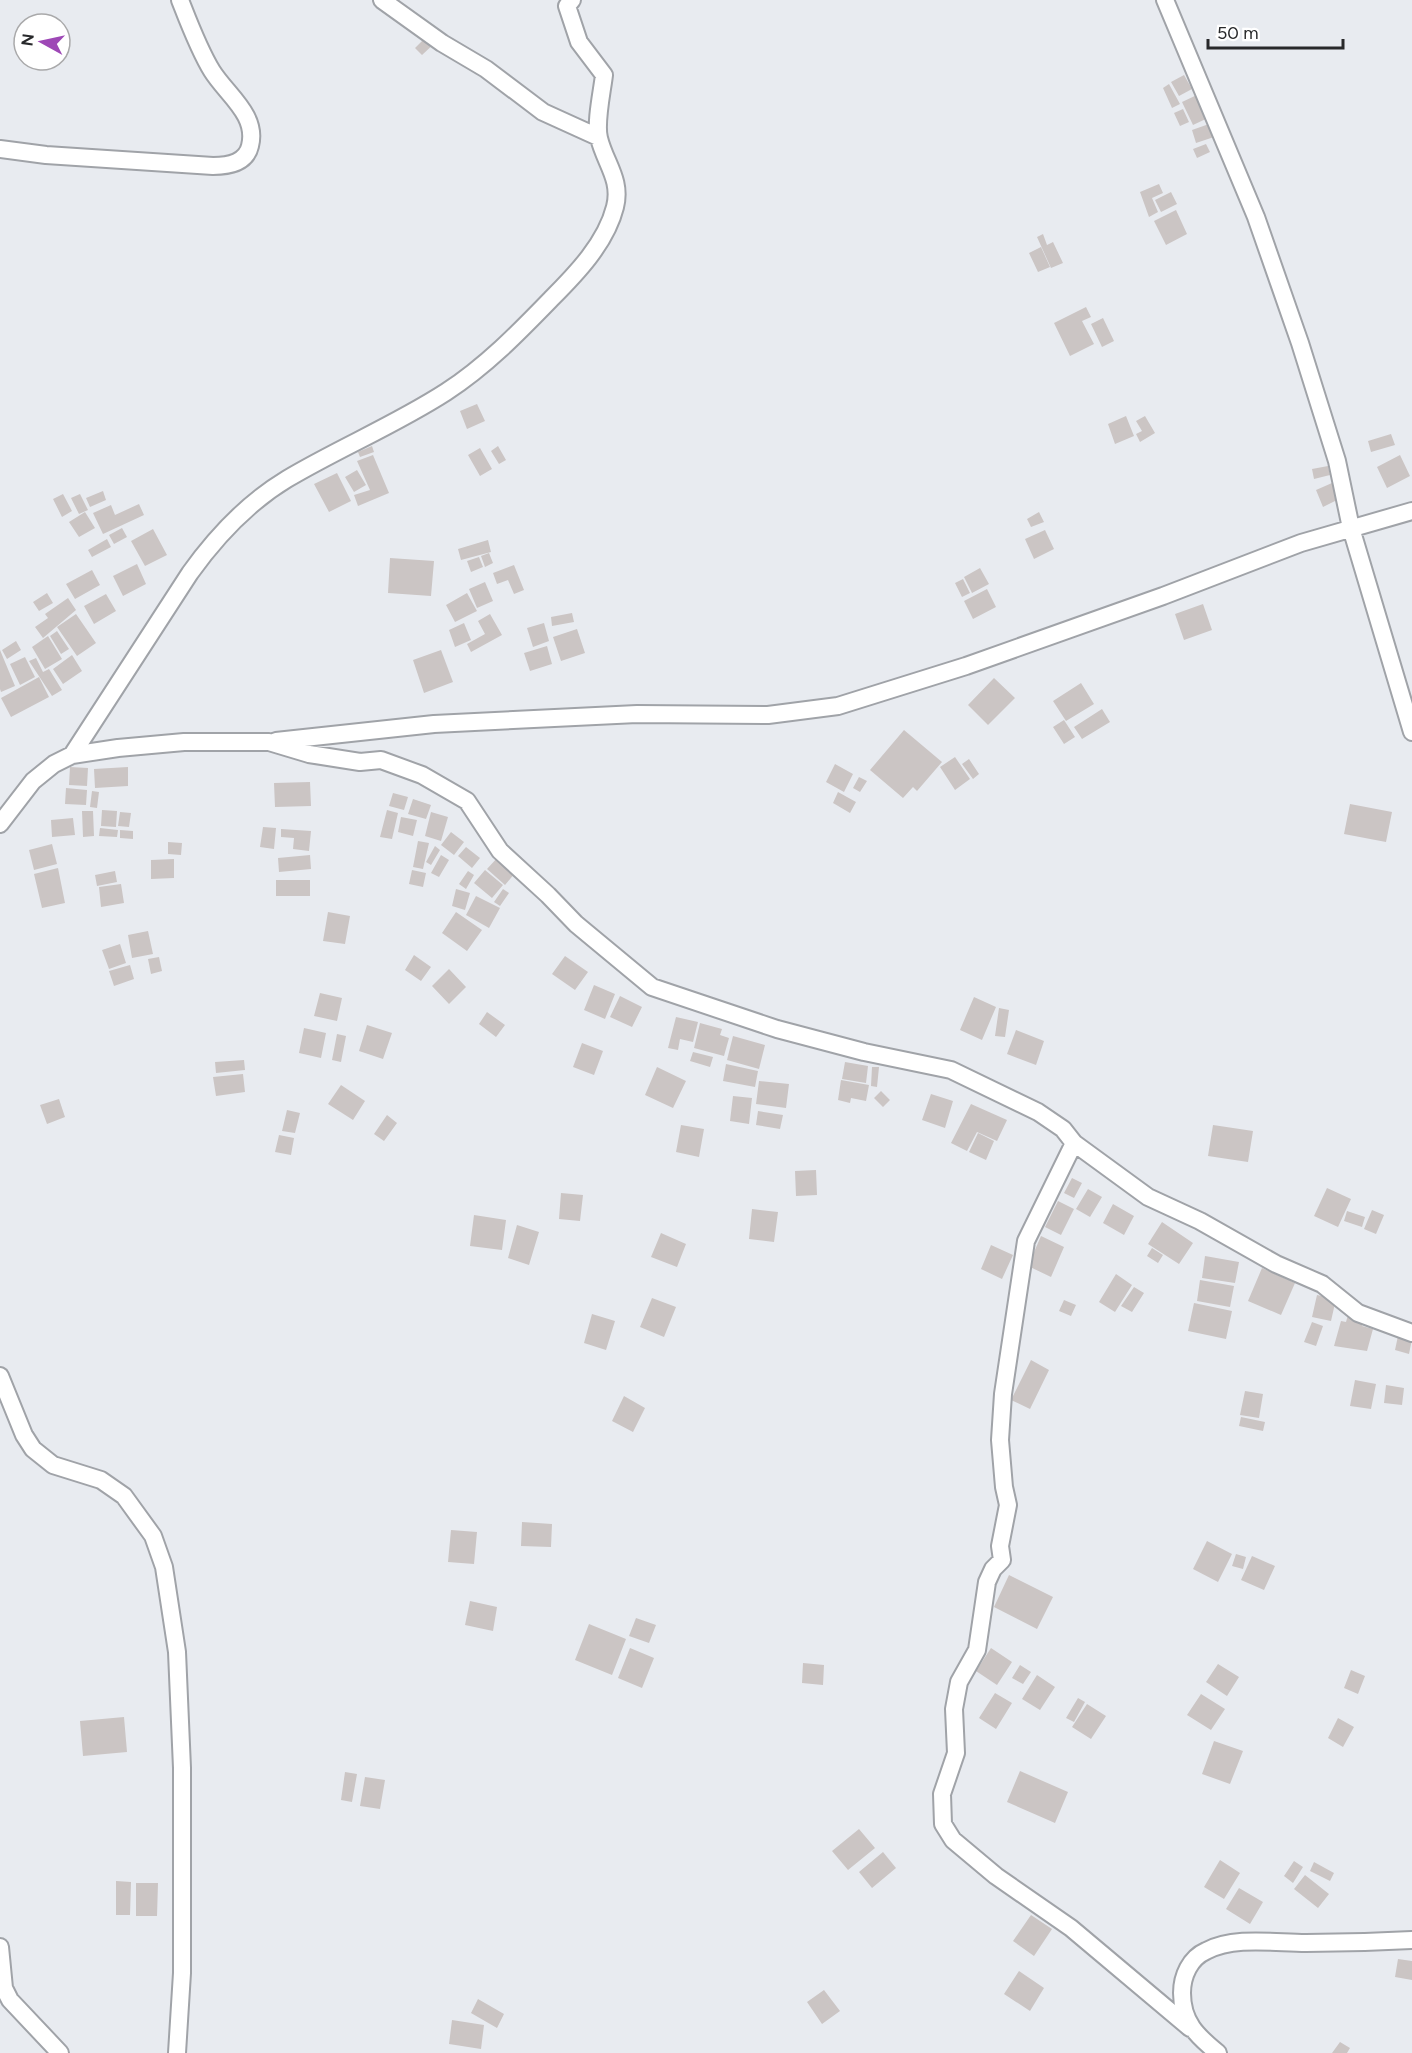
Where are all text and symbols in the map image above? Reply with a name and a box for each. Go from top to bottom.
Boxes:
north arrow [12,12,72,72]
scale bar [1208,12,1343,50]
text: 50 m [1217,22,1259,44]
text: N [17,33,38,47]

